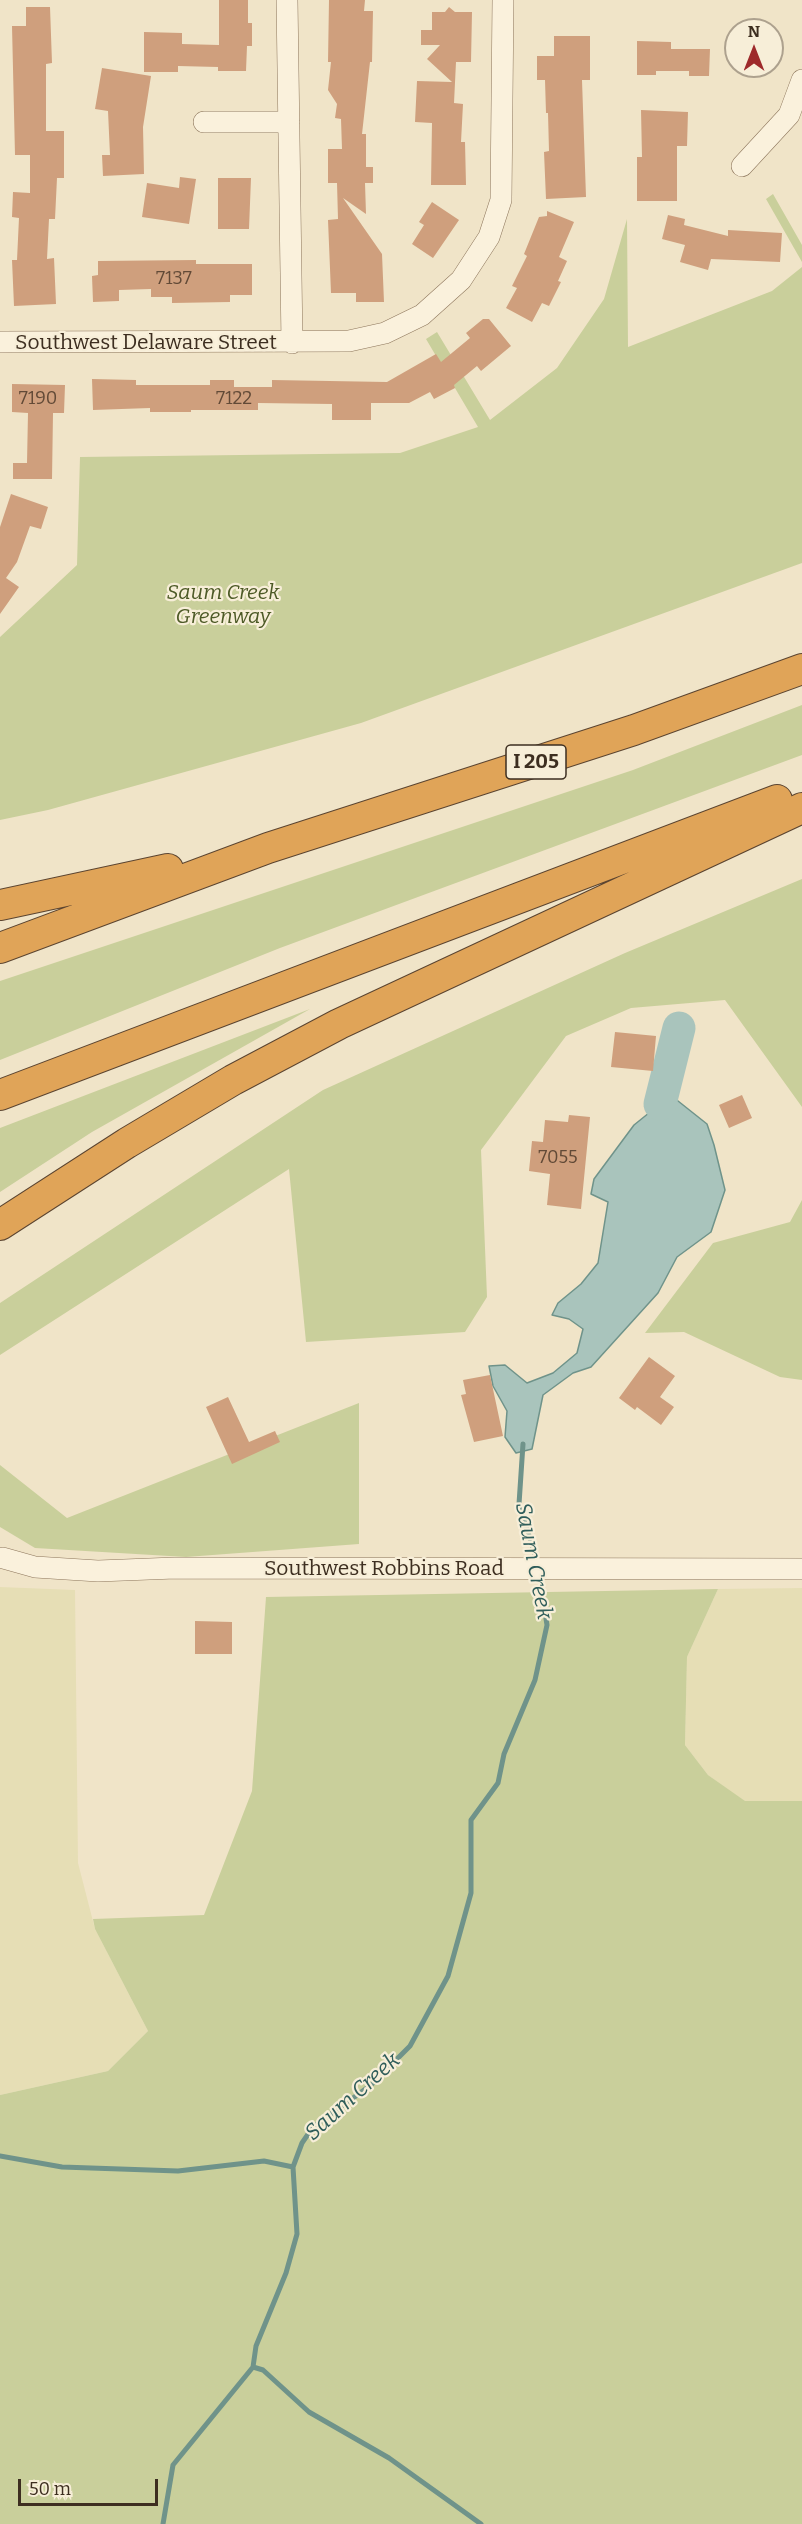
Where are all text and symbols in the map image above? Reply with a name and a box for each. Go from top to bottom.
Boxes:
north arrow [724,18,784,78]
text: N [748,22,760,41]
house number: 7137 [156,268,192,290]
street label: Southwest Delaware Street [15,330,277,356]
house number: 7190 [19,388,57,410]
house number: 7122 [216,388,252,410]
park label: Saum Creek Greenway [166,580,280,630]
road number: I 205 [506,745,566,779]
house number: 7055 [538,1147,578,1169]
water label: Saum Creek [509,1500,557,1622]
street label: Southwest Robbins Road [264,1556,504,1582]
water label: Saum Creek [300,2048,406,2146]
scale bar [21,2467,160,2505]
text: 50 m [29,2478,71,2500]

